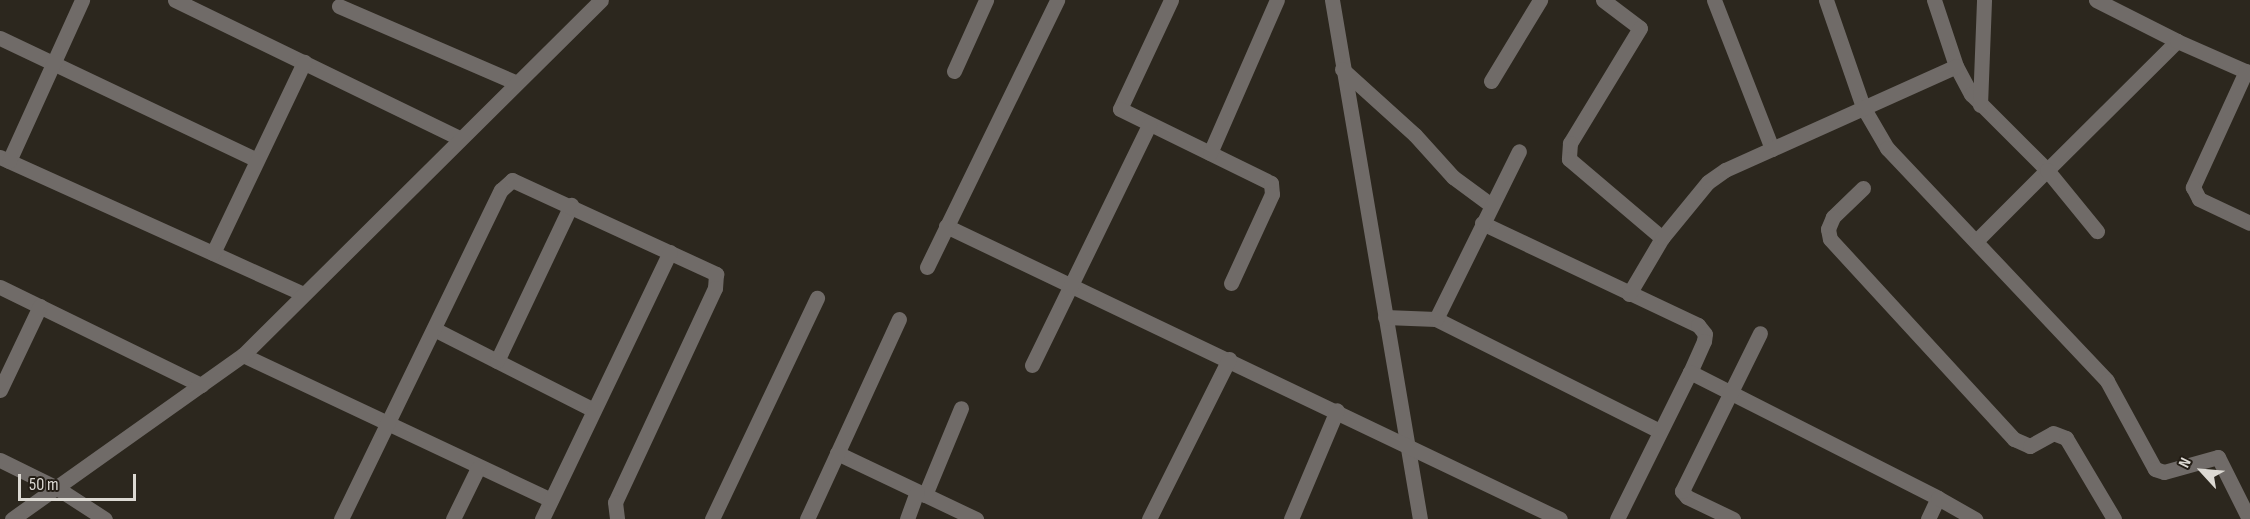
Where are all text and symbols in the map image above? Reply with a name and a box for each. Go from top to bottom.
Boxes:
north arrow [2172,441,2232,501]
text: N [2175,455,2196,471]
scale bar [21,462,140,500]
text: 50 m [29,474,59,495]

